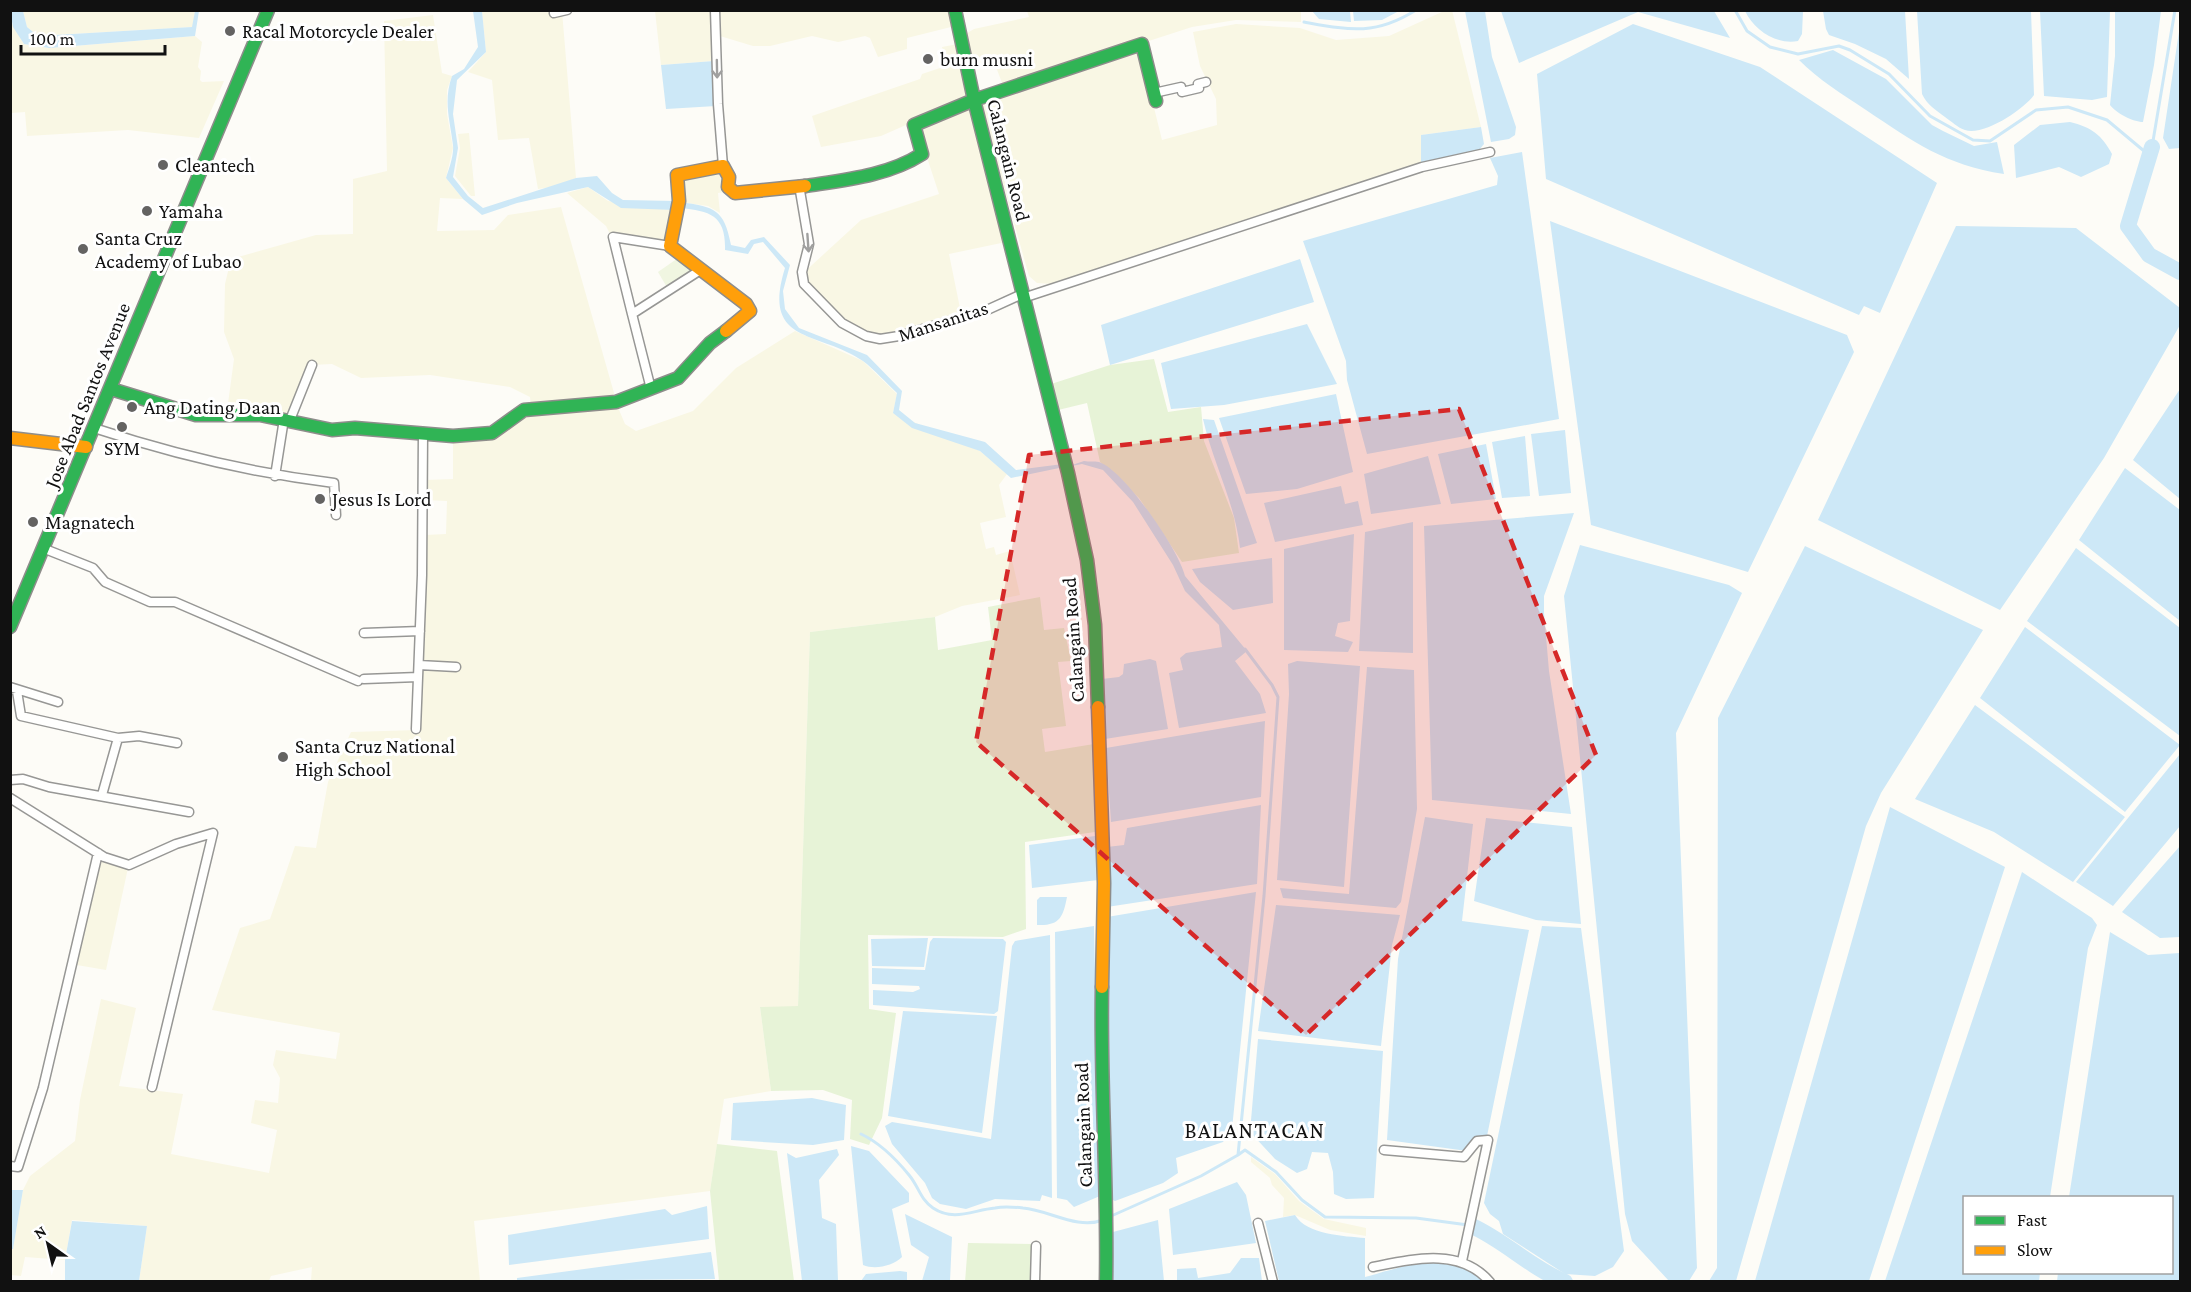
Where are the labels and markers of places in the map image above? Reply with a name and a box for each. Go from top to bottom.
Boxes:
place label: Racal Motorcycle Dealer [242,20,434,43]
marker: Racal Motorcycle Dealer [223,24,237,38]
place label: burn musni [940,48,1033,70]
marker: burn musni [921,52,935,66]
place label: Cleantech [175,154,255,176]
marker: Cleantech [156,158,170,172]
place label: Yamaha [159,200,223,222]
marker: Yamaha [140,204,154,218]
place label: Santa Cruz Academy of Lubao [95,227,242,273]
marker: Santa Cruz Academy of Lubao [76,242,90,256]
place label: Ang Dating Daan [144,396,281,419]
marker: Ang Dating Daan [125,400,139,414]
marker: SYM [115,420,129,434]
place label: SYM [104,437,140,459]
place label: Jesus Is Lord [330,488,432,511]
marker: Jesus Is Lord [313,492,327,506]
place label: Magnatech [45,511,135,534]
marker: Magnatech [26,515,40,529]
place label: Santa Cruz National High School [295,735,455,781]
marker: Santa Cruz National High School [276,750,290,764]

